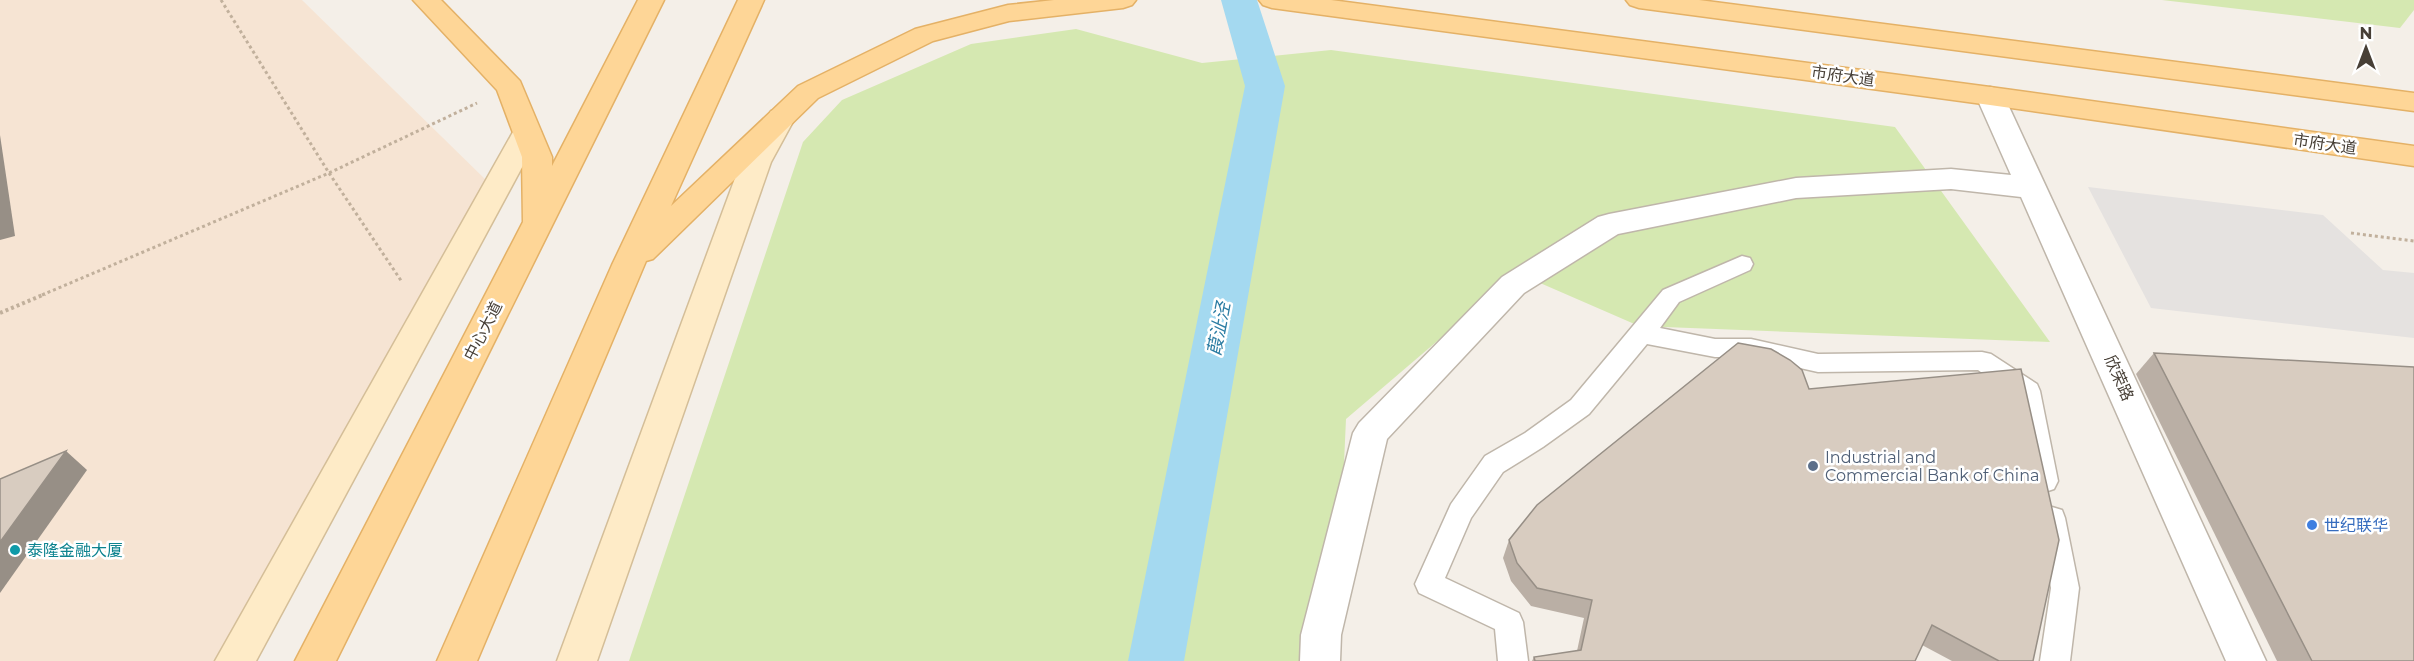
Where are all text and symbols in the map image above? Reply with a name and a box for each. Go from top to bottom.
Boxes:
north arrow [2336,18,2396,78]
text: N [2360,24,2372,43]
street label: 市府大道 [1810,62,1876,90]
street label: 市府大道 [2292,130,2358,158]
street label: 中心大道 [460,298,506,364]
water label: 葭沚泾 [1203,298,1235,358]
street label: 欣荣路 [2101,352,2137,404]
place label: Industrial and Commercial Bank of China [1825,448,2039,485]
marker: Industrial and Commercial Bank of China [1806,459,1820,473]
place label: 世纪联华 [2324,516,2388,535]
marker: 世纪联华 [2305,518,2319,532]
place label: 泰隆金融大厦 [27,541,123,560]
marker: 泰隆金融大厦 [8,543,22,557]

